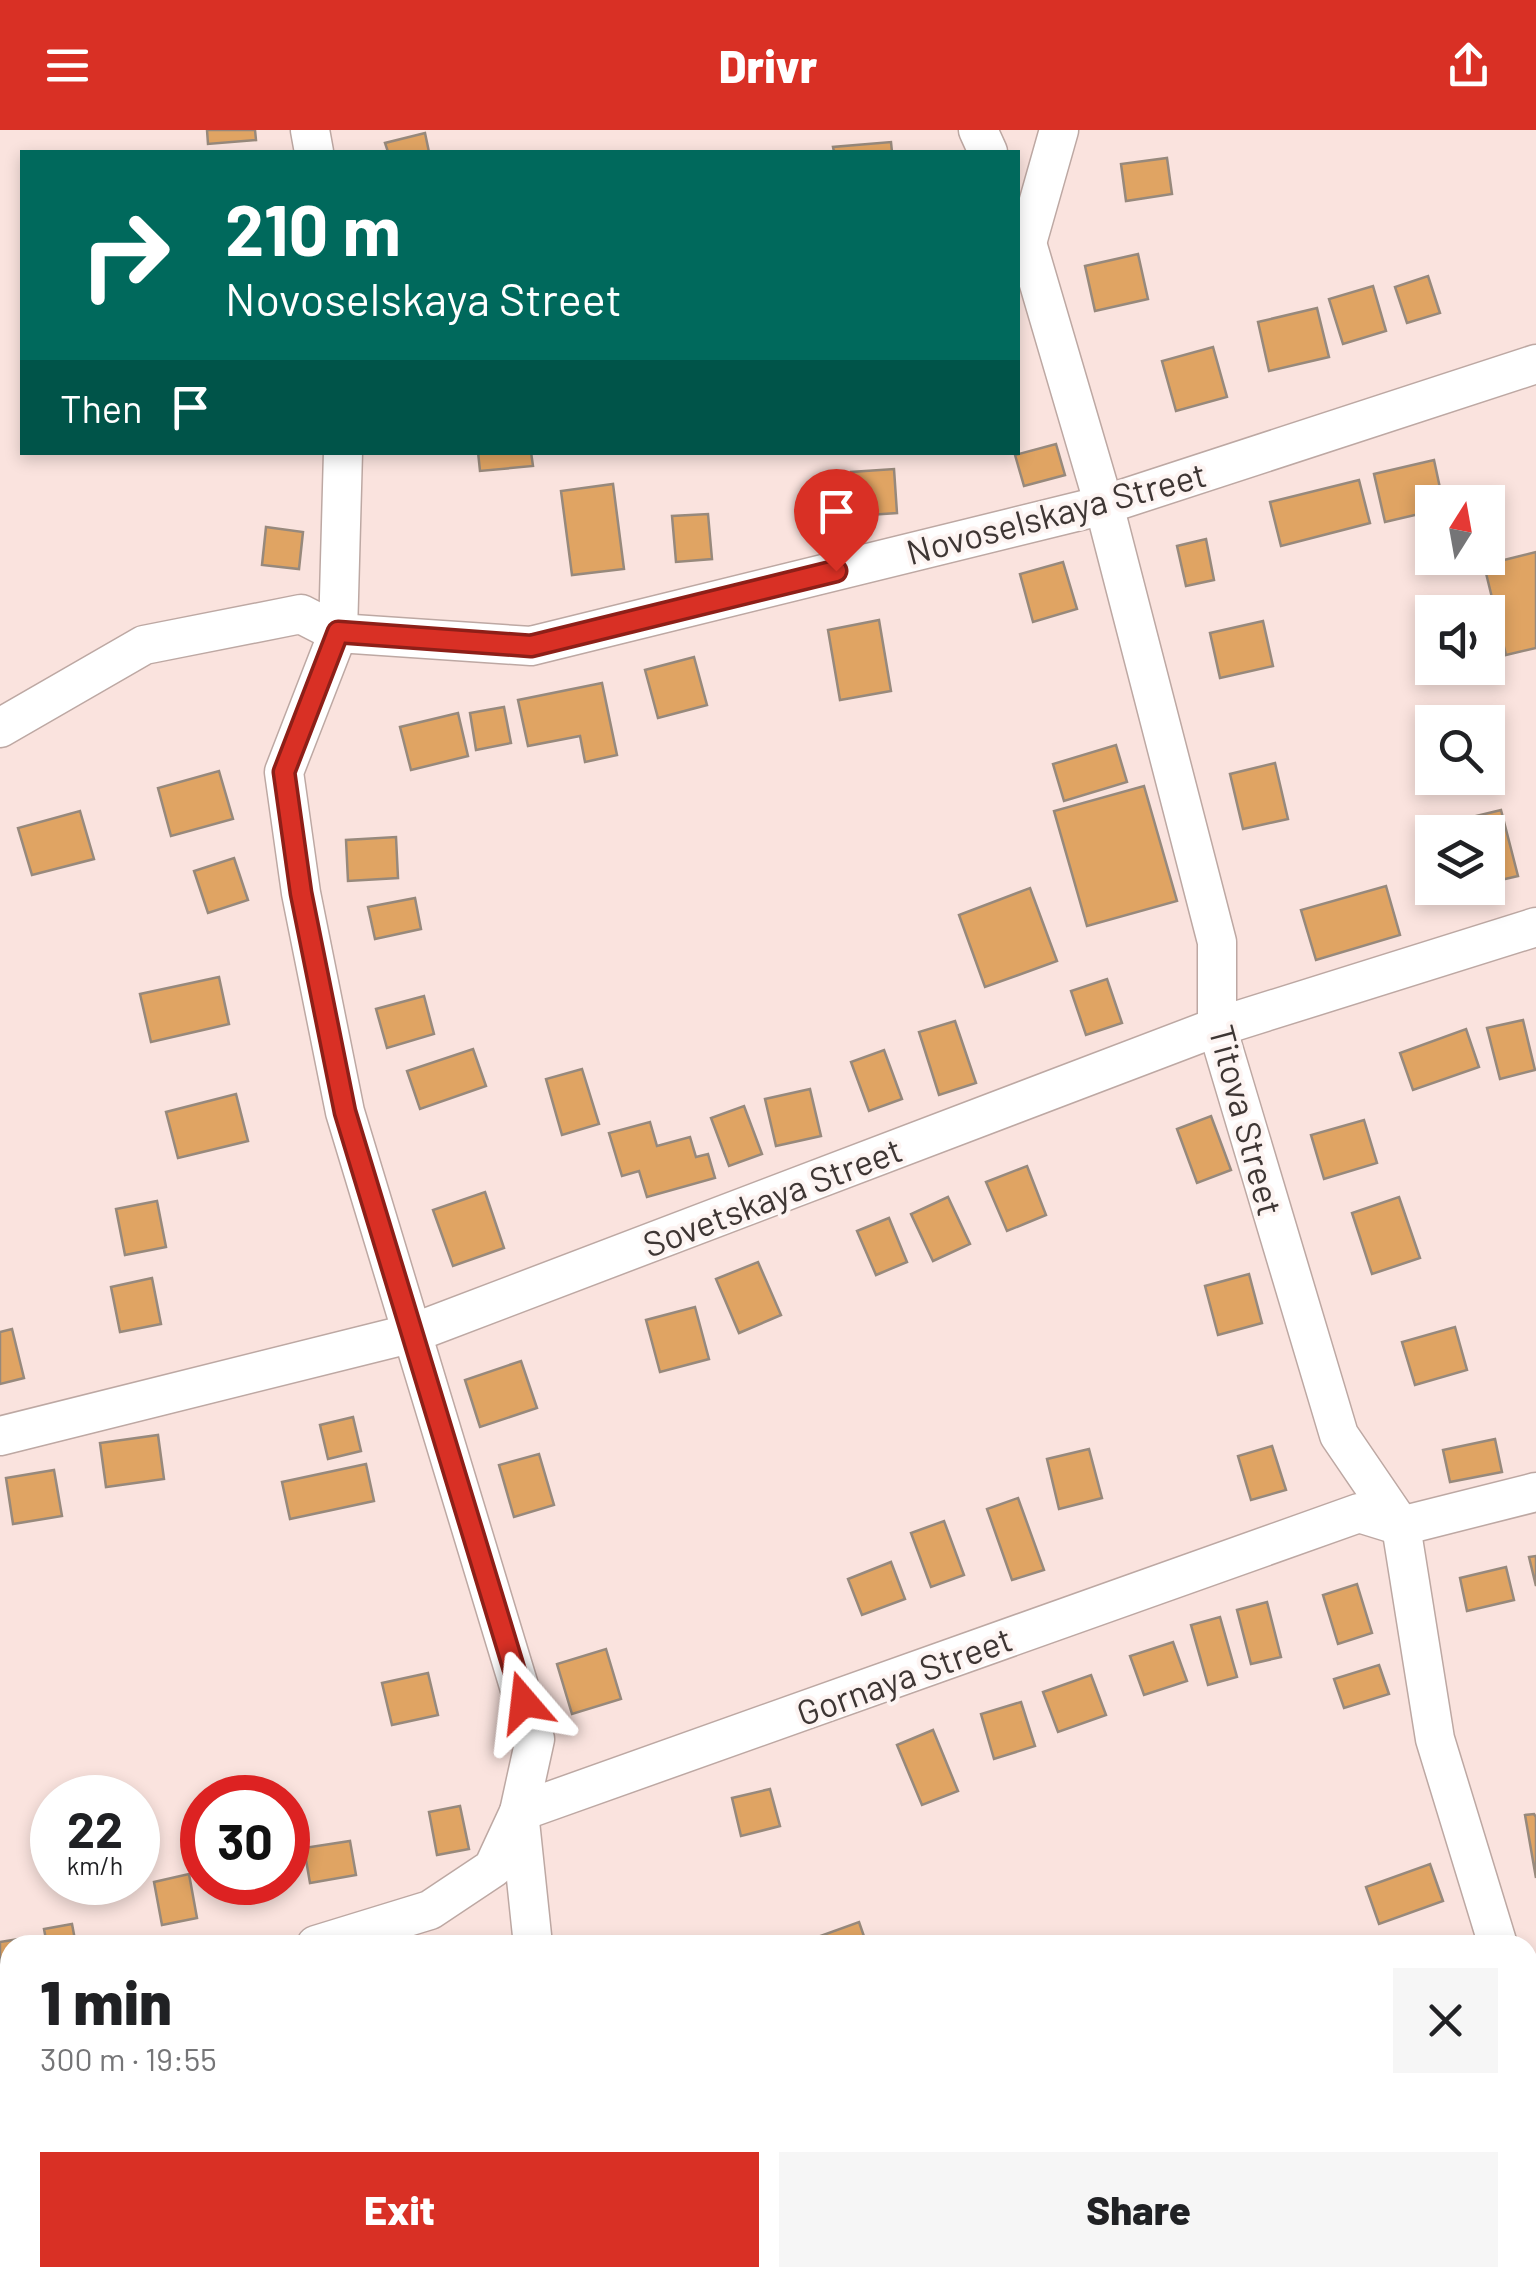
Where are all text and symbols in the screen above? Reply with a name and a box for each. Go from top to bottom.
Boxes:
icon: menu [40,38,95,93]
text: Drivr [719,38,817,92]
icon: share [1441,38,1496,93]
text: 210 m [225,186,401,270]
icon: right [60,190,190,320]
text: Novoselskaya Street [225,271,622,325]
icon: arrive [163,380,218,435]
text: Then [60,385,143,431]
street label: Novoselskaya Street [902,452,1210,572]
pin [794,469,879,572]
icon: arrive [809,484,864,539]
north arrow [1415,485,1505,575]
map controls [1415,485,1505,905]
button: sound [1415,595,1505,685]
button: search [1415,705,1505,795]
button: layers [1415,815,1505,905]
street label: Titova Street [1201,1020,1293,1220]
street label: Sovetskaya Street [637,1127,907,1265]
street label: Gornaya Street [791,1617,1017,1733]
position arrow [472,1650,576,1754]
speed limit sign: 30 [180,1775,310,1905]
text: 22 [67,1798,123,1858]
text: km/h [67,1850,123,1880]
text: 1 min [40,1965,172,2037]
button: close [1393,1968,1498,2073]
text: 300 m · 19:55 [40,2039,217,2077]
button: Exit [40,2152,759,2267]
button: Share [779,2152,1498,2267]

